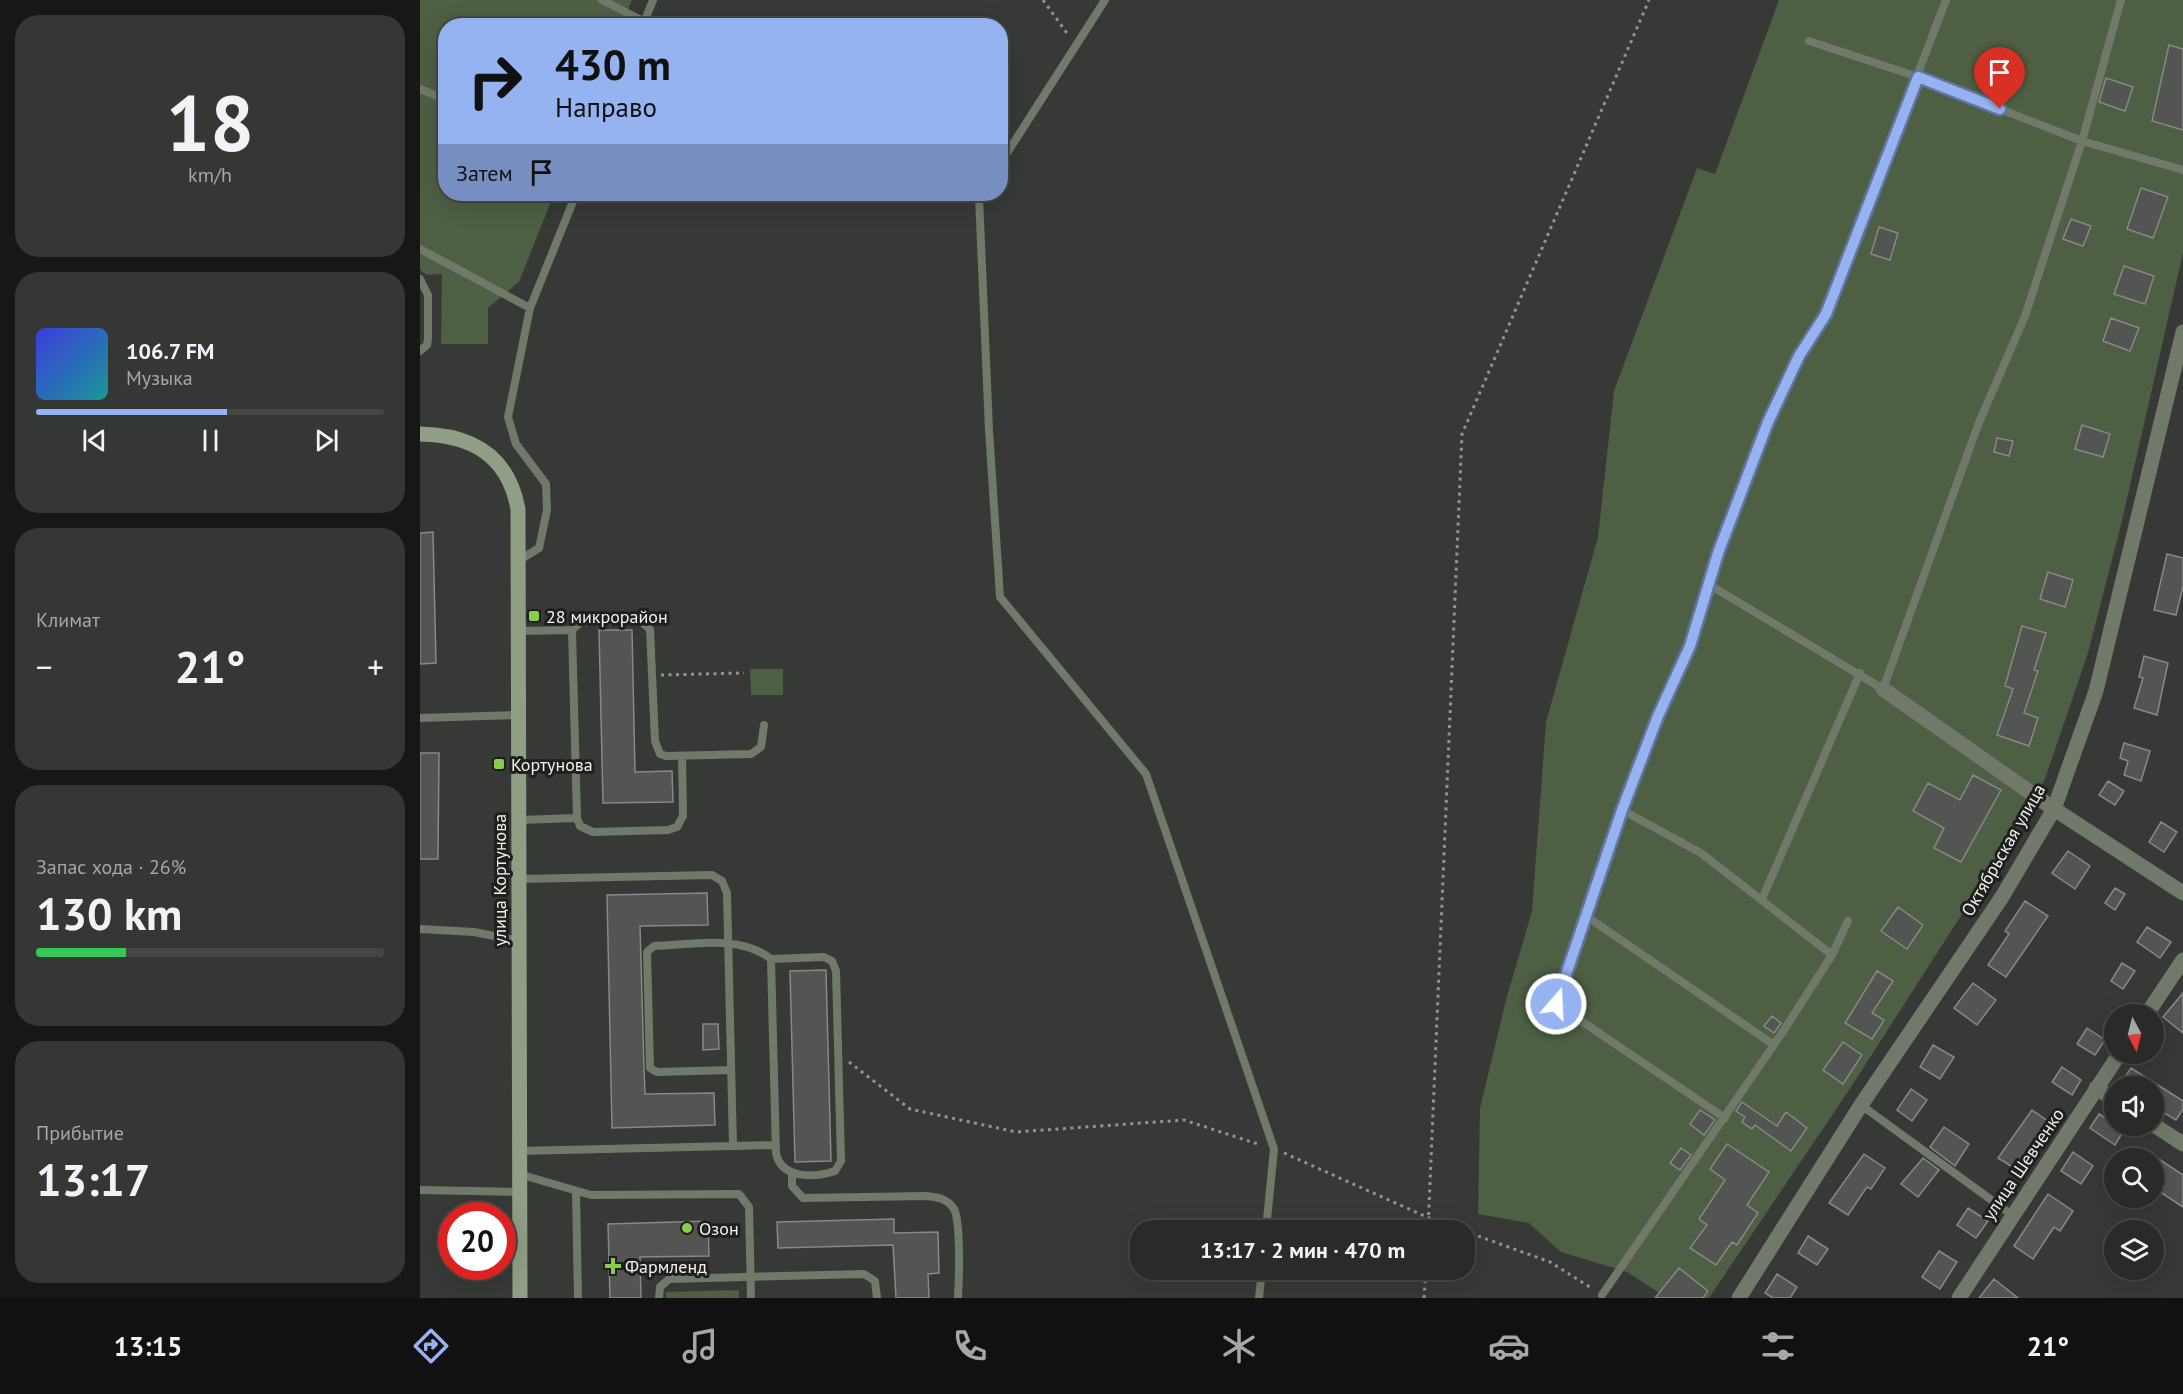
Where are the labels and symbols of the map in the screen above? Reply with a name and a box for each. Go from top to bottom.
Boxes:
pin [1974,47,2025,109]
place label: 28 микрорайон [546,605,668,628]
marker: 28 микрорайон [527,609,541,623]
place label: Кортунова [511,753,593,776]
marker: Кортунова [492,757,506,771]
street label: Октябрьская улица [1956,780,2050,920]
street label: улица Кортунова [488,814,511,946]
position arrow [1524,972,1588,1036]
north arrow [2104,1004,2164,1064]
street label: улица Шевченко [1977,1104,2069,1224]
speed limit sign: 20 [438,1202,516,1280]
place label: Озон [699,1217,739,1240]
marker: Озон [680,1221,694,1235]
place label: Фармленд [625,1255,707,1278]
marker: Фармленд [606,1259,620,1273]

